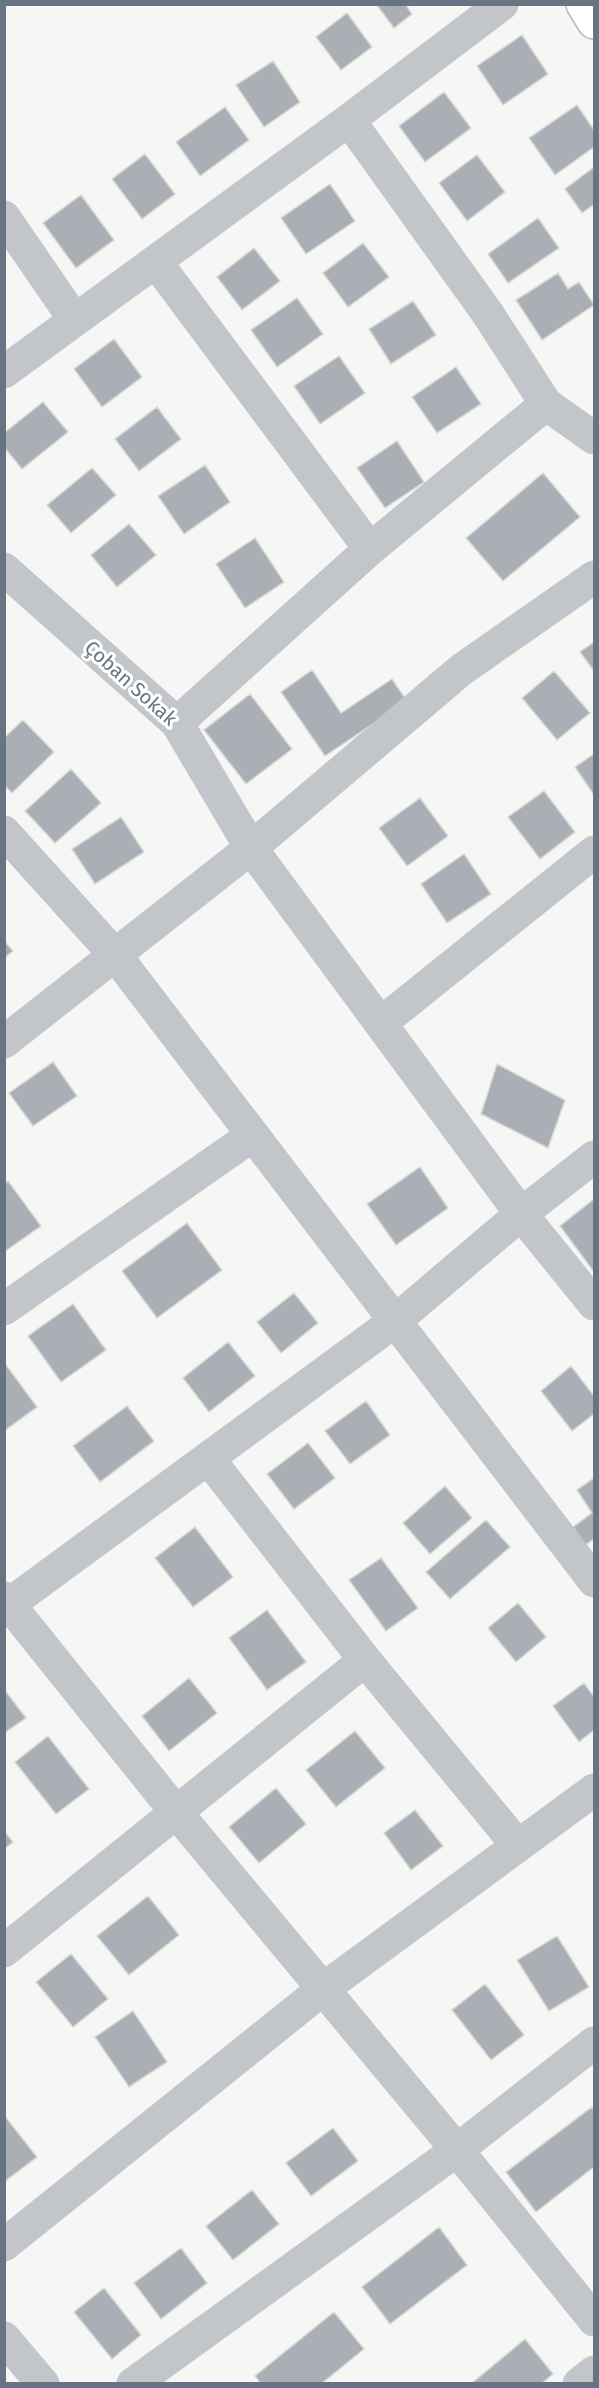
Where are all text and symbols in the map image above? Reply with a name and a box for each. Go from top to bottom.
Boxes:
street label: Çoban Sokak [79,635,183,732]

